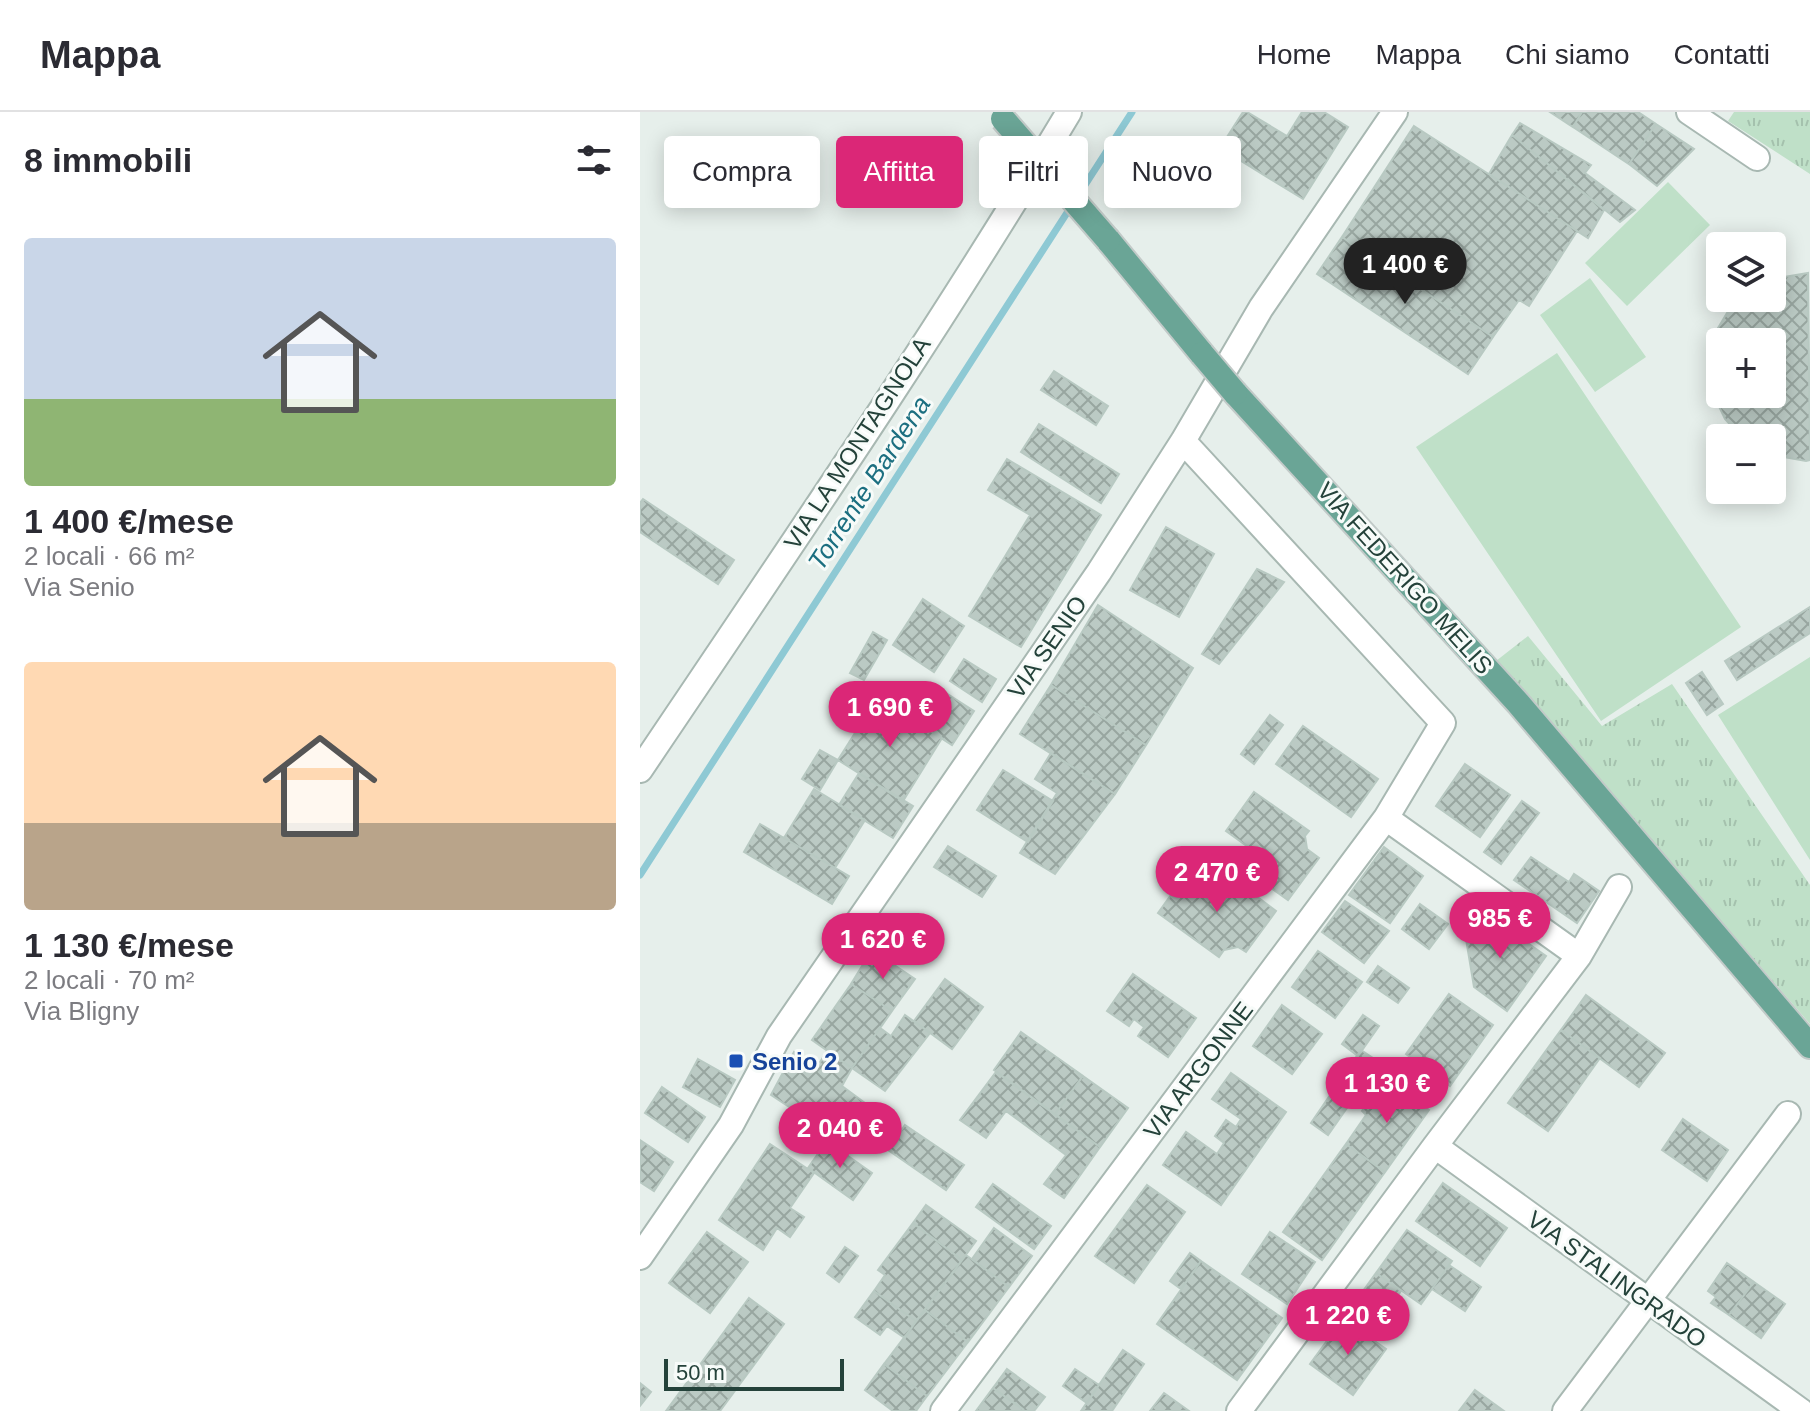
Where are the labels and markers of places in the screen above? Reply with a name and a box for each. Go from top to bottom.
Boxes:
pin: 1 400 € [1331,238,1479,306]
pin: 1 690 € [816,681,964,749]
pin: 2 470 € [1143,846,1291,914]
pin: 985 € [1444,892,1556,960]
pin: 1 620 € [809,913,957,981]
place label: Senio 2 [752,1048,837,1075]
marker: Senio 2 [727,1052,745,1070]
pin: 1 130 € [1313,1057,1461,1125]
pin: 2 040 € [766,1102,914,1170]
pin: 1 220 € [1274,1289,1422,1357]

